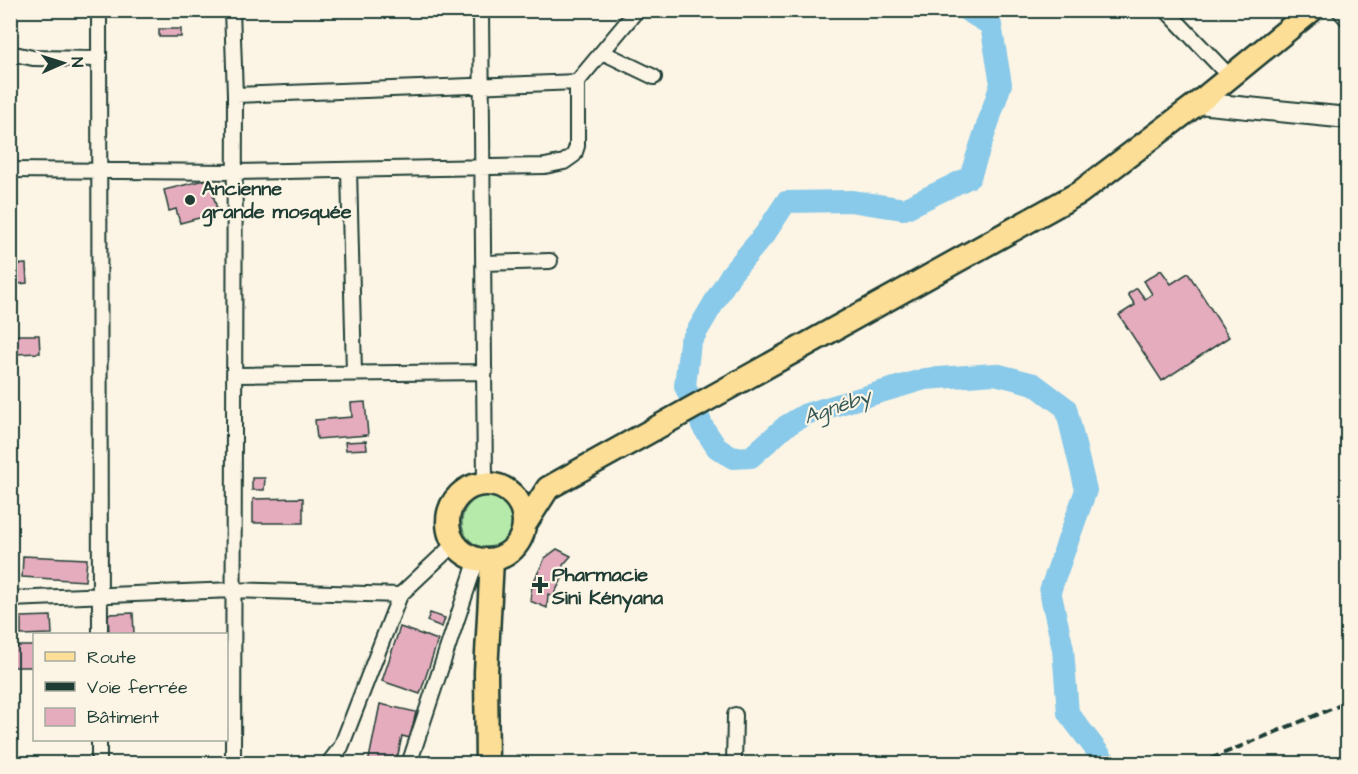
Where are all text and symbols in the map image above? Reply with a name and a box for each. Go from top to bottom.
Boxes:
north arrow [33,33,93,93]
text: N [66,57,88,68]
place label: Ancienne grande mosquée [202,175,352,227]
marker: Ancienne grande mosquée [183,193,197,207]
water label: Agnéby [800,381,877,432]
place label: Pharmacie Sini Kényana [551,561,664,613]
marker: Pharmacie Sini Kényana [533,578,547,592]
legend [33,633,228,741]
text: Route [87,645,136,670]
text: Voie ferrée [87,675,188,700]
text: Bâtiment [87,705,160,730]

